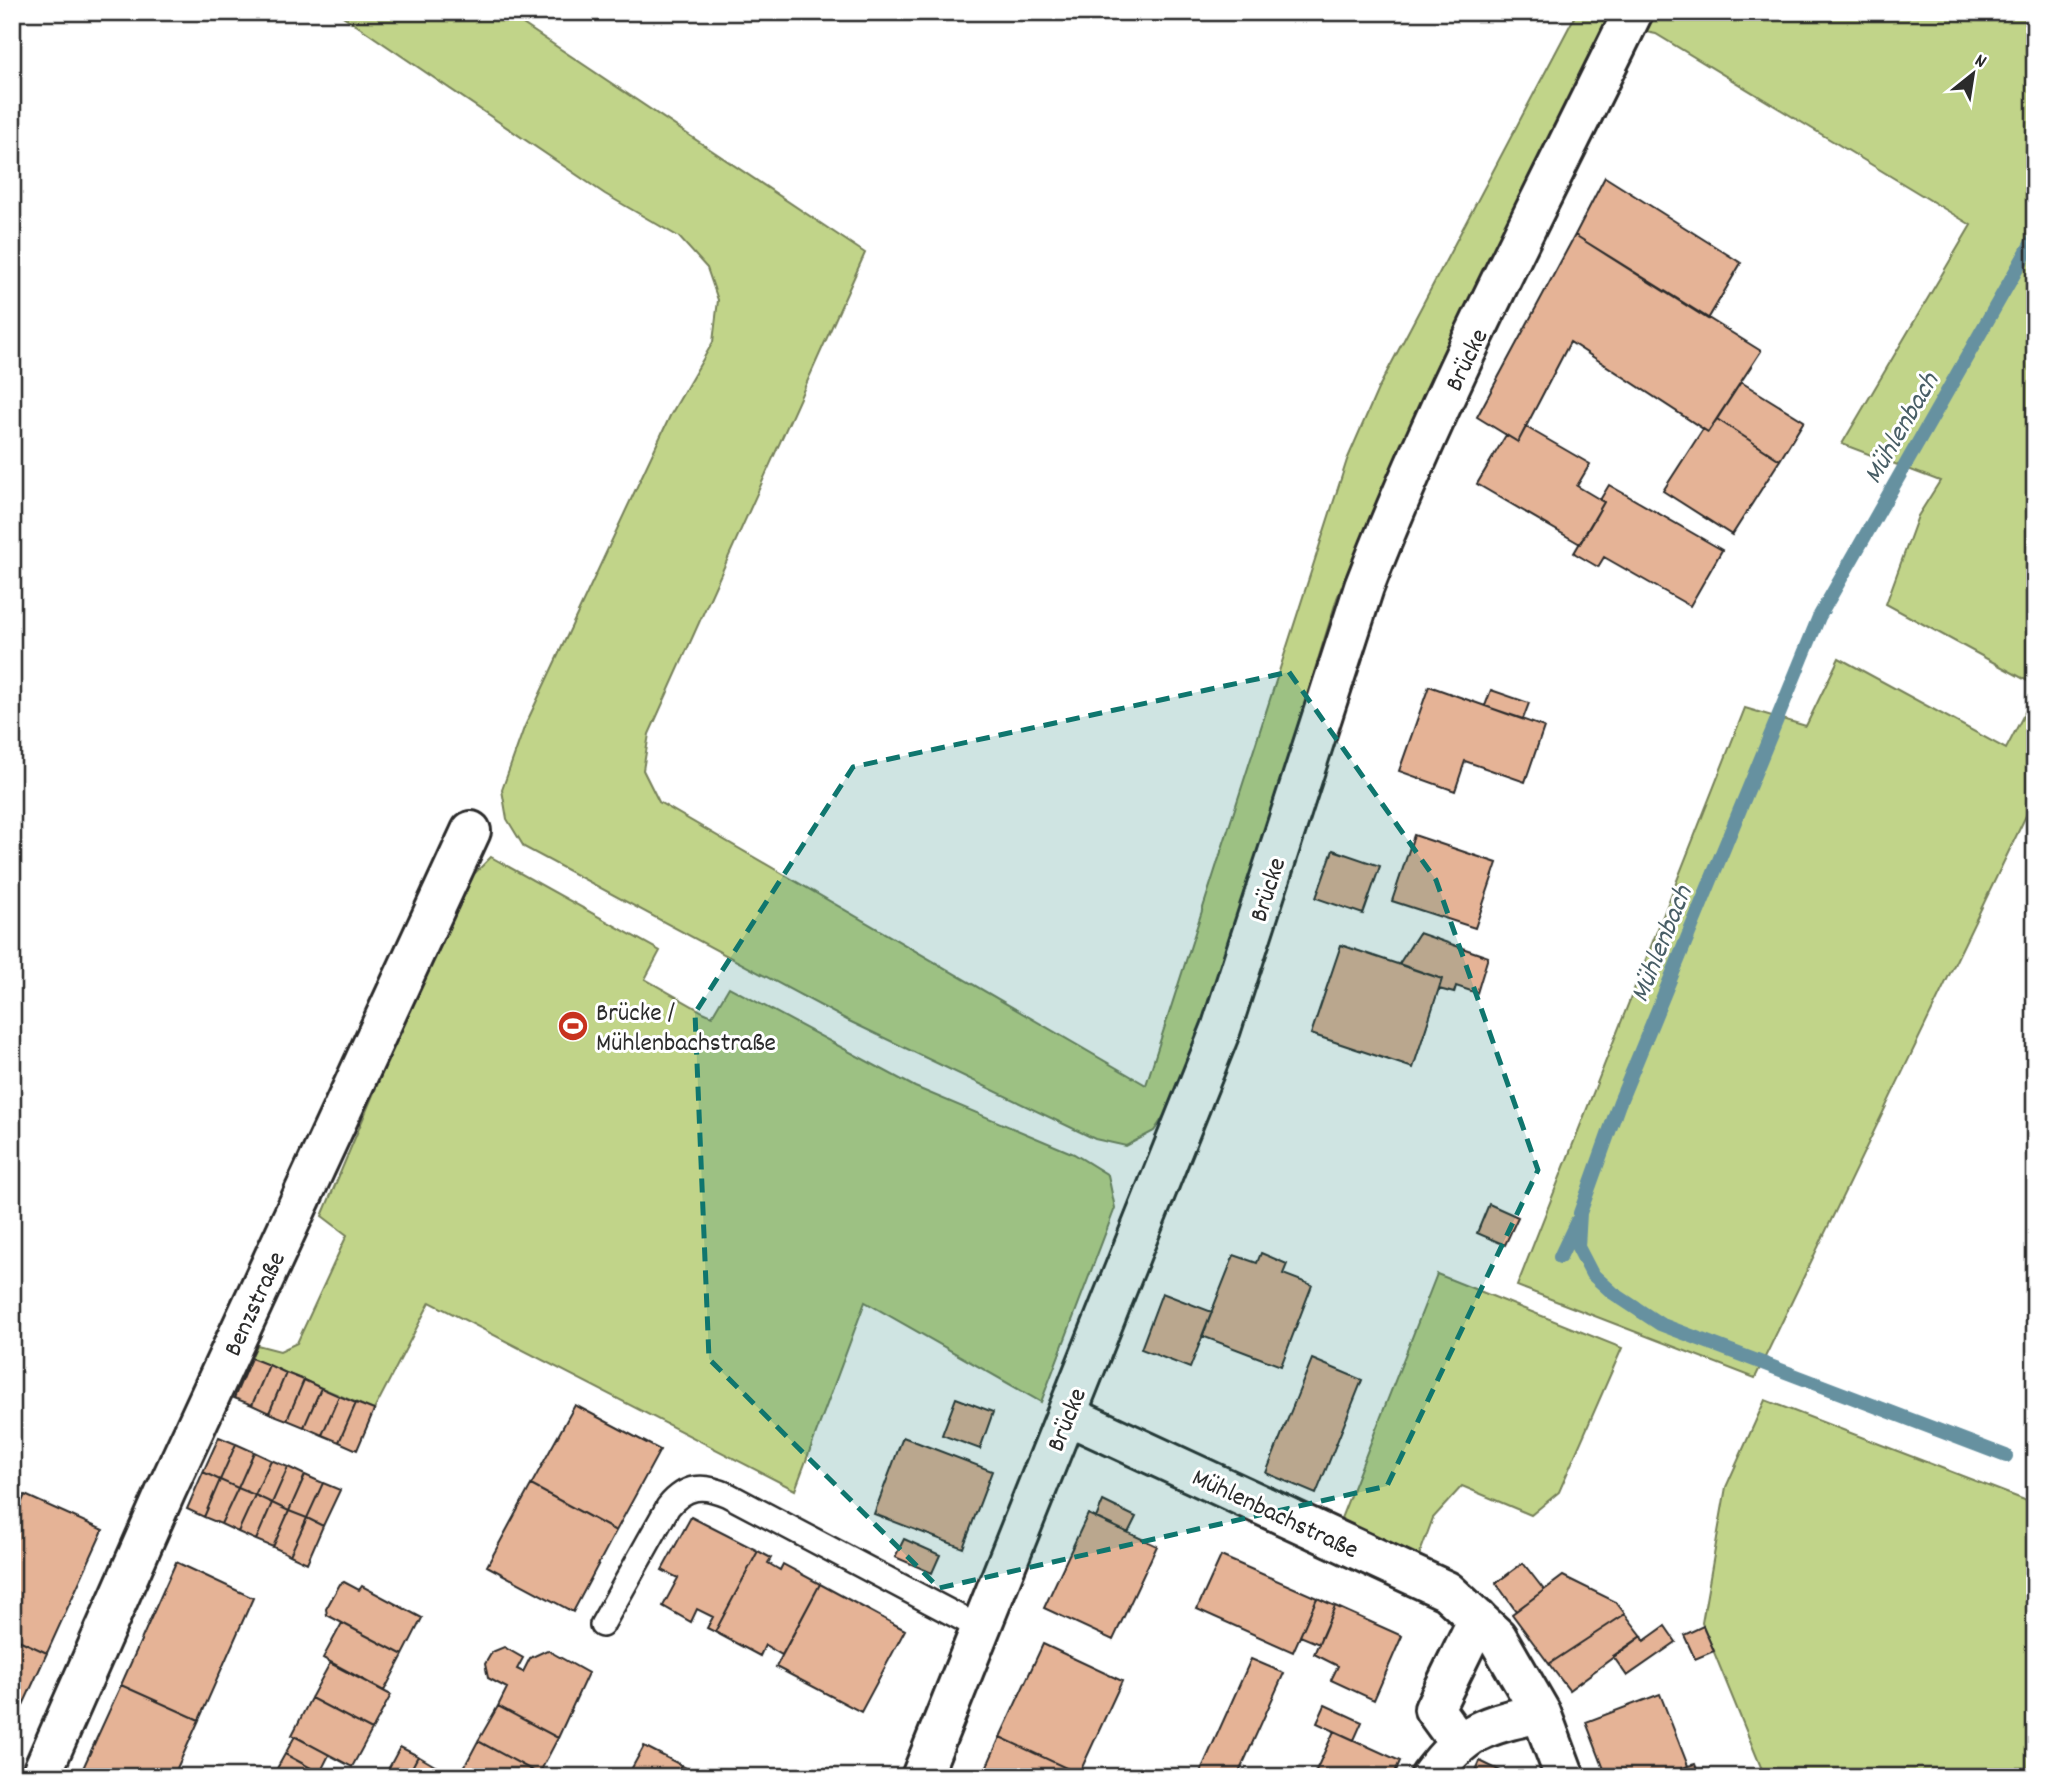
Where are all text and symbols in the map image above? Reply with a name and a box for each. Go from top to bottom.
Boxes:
north arrow [1938,38,2008,108]
text: N [1969,48,1991,76]
street label: Brücke [1437,323,1499,398]
water label: Mühlenbach [1855,365,1952,493]
street label: Brücke [1242,853,1297,927]
water label: Mühlenbach [1622,879,1706,1009]
place label: Brücke / Mühlenbachstraße [596,996,776,1063]
sports icon: Brücke / Mühlenbachstraße [556,1009,590,1043]
street label: Benzstraße [216,1246,297,1363]
street label: Brücke [1039,1383,1098,1458]
street label: Mühlenbachstraße [1185,1460,1364,1570]

